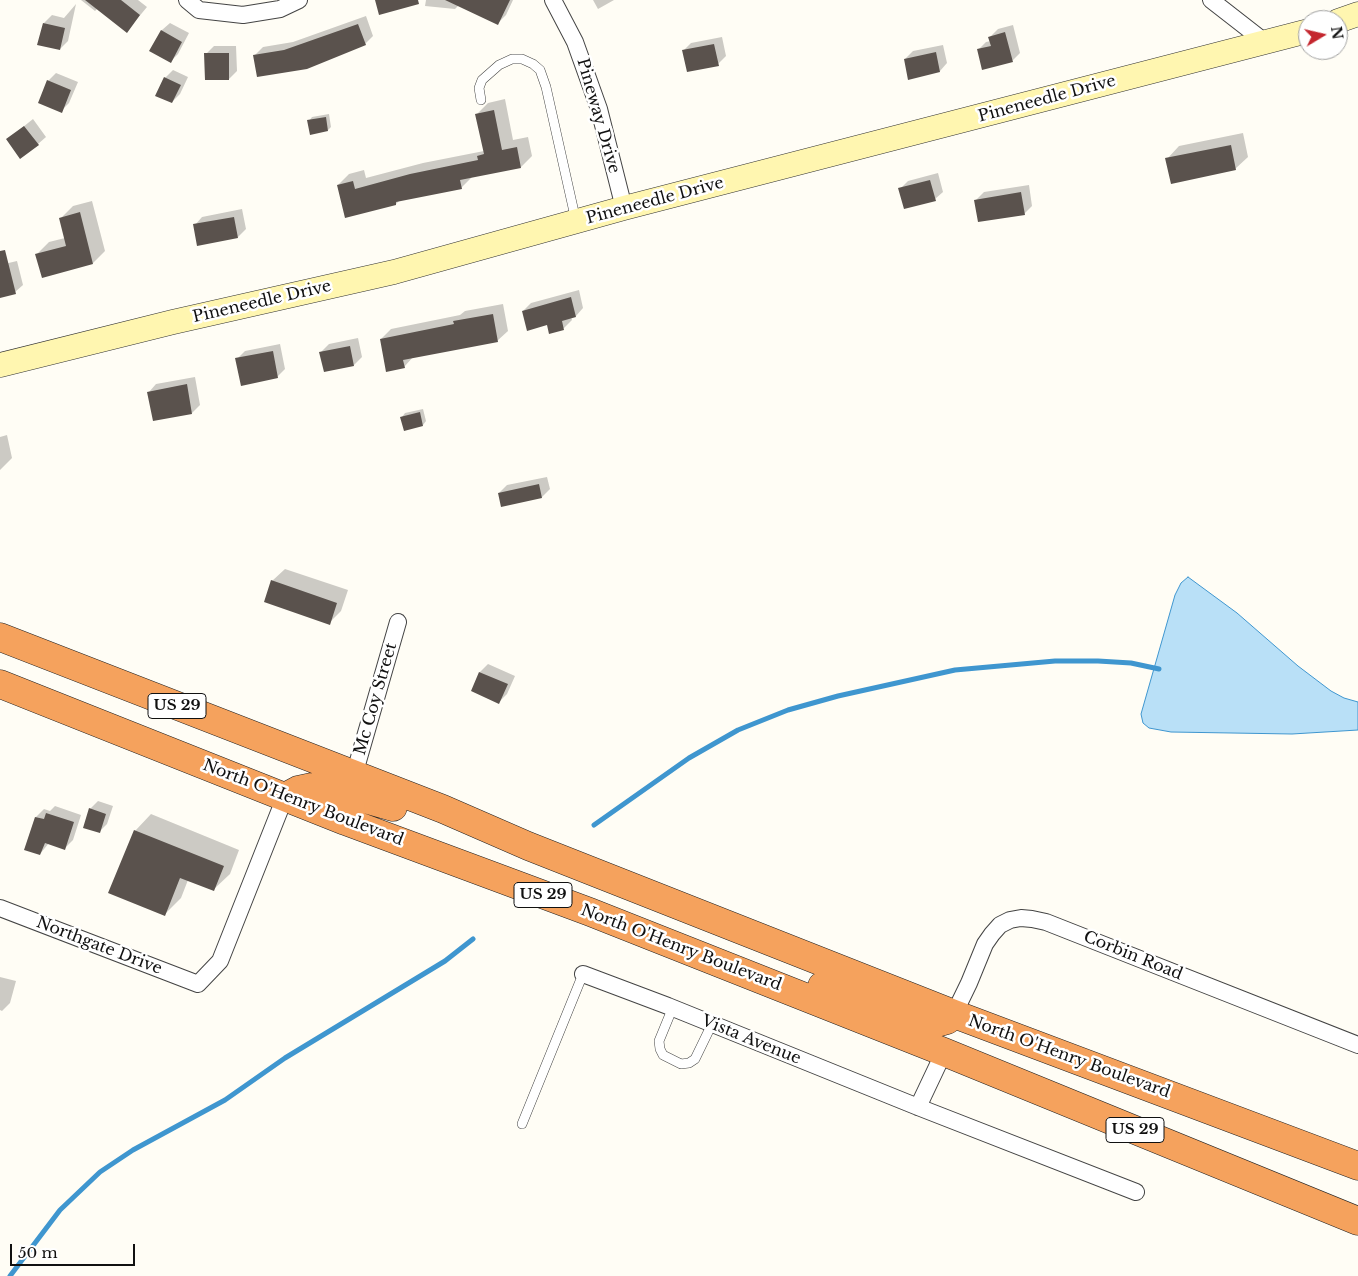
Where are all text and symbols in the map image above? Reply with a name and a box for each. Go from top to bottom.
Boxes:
north arrow [1298,10,1348,60]
text: N [1327,25,1347,41]
street label: Pineway Drive [572,56,624,176]
street label: Pineneedle Drive [976,71,1118,127]
street label: Pineneedle Drive [584,173,726,229]
street label: Pineneedle Drive [191,277,333,327]
street label: Mc Coy Street [351,641,401,757]
road number: US 29 [148,694,206,718]
street label: North O'Henry Boulevard [200,756,406,850]
road number: US 29 [514,882,572,908]
street label: North O'Henry Boulevard [578,901,784,995]
street label: Northgate Drive [33,913,165,979]
street label: Corbin Road [1081,927,1185,985]
street label: Vista Avenue [698,1011,804,1069]
street label: North O'Henry Boulevard [965,1011,1173,1103]
road number: US 29 [1106,1118,1164,1142]
scale bar [12,1234,138,1266]
text: 50 m [18,1243,58,1262]

